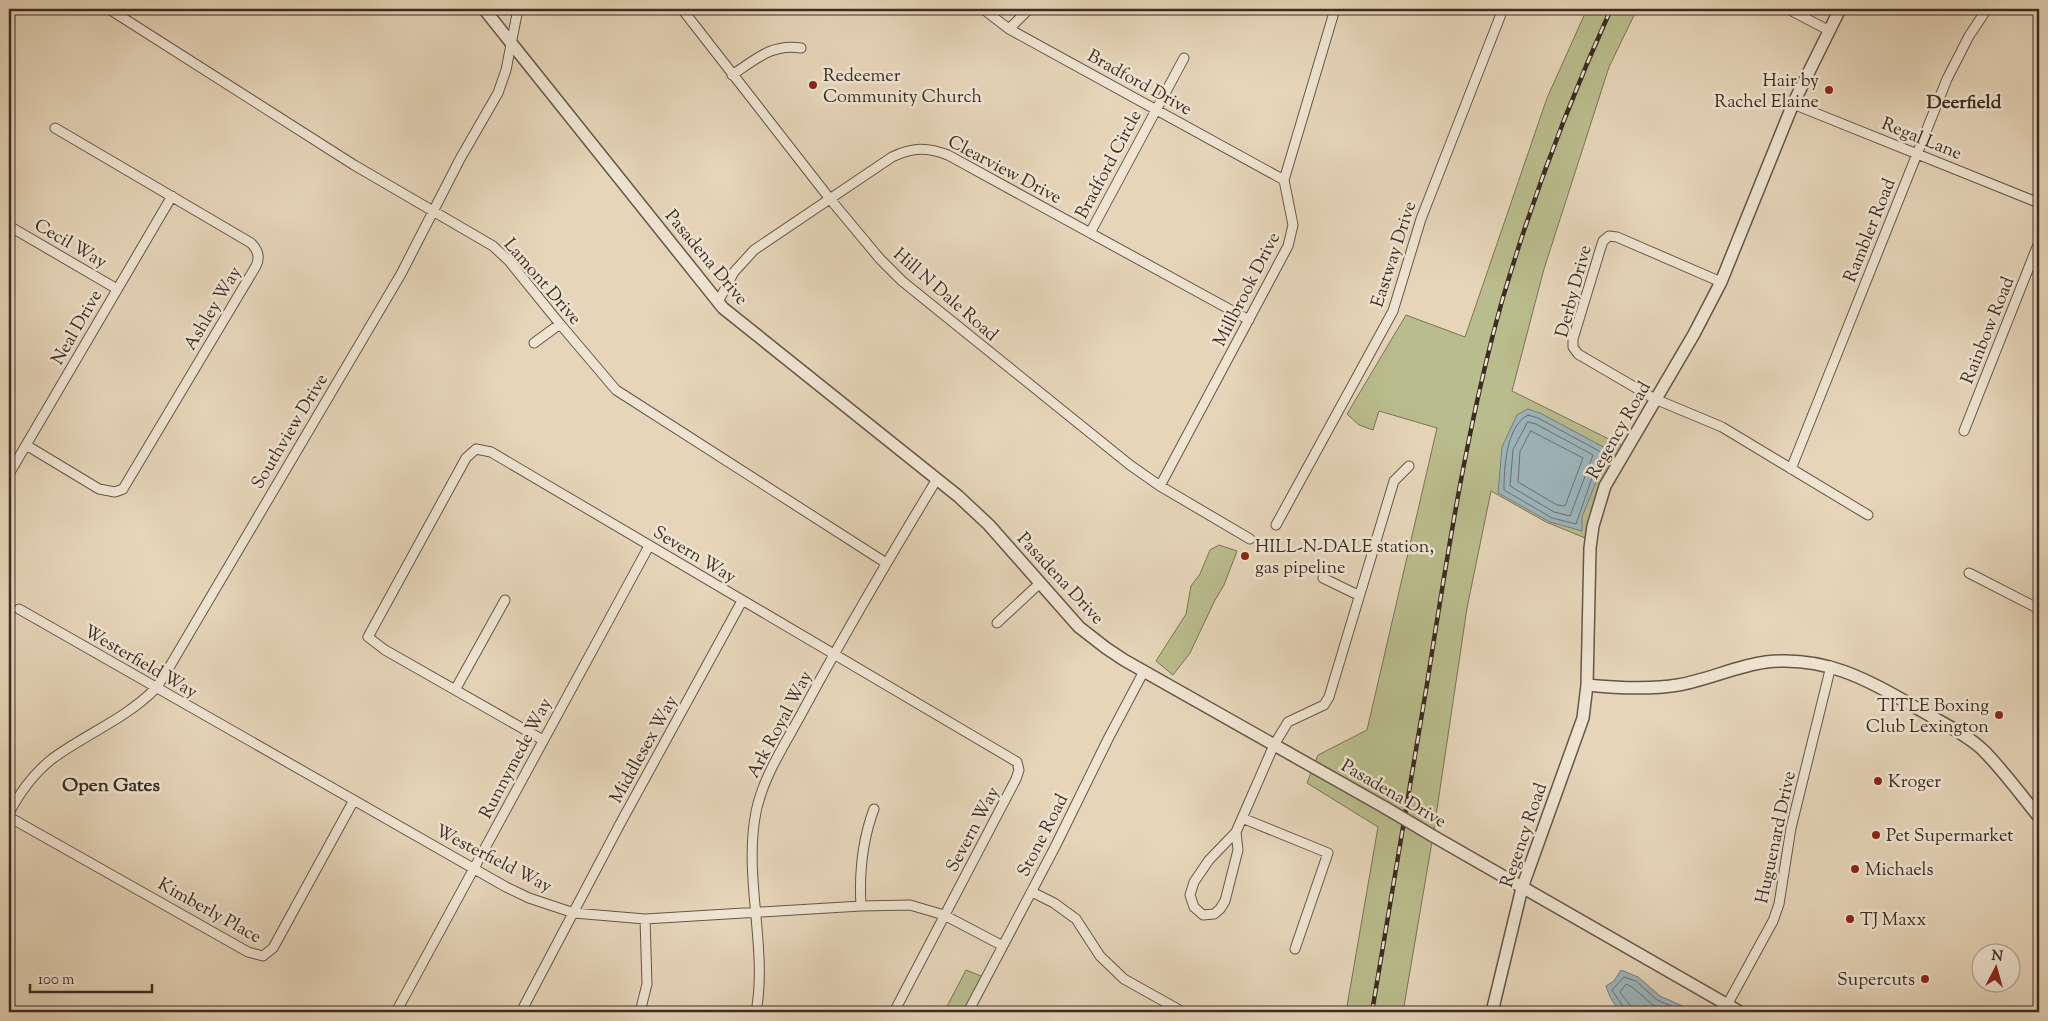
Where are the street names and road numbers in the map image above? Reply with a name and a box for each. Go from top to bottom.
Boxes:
street label: Bradford Drive [1082,44,1196,123]
street label: Bradford Circle [1070,106,1149,224]
street label: Regal Lane [1877,112,1965,168]
street label: Clearview Drive [942,130,1066,212]
street label: Rambler Road [1838,175,1904,287]
street label: Eastway Drive [1366,198,1424,311]
street label: Pasadena Drive [658,205,753,312]
street label: Cecil Way [29,213,111,276]
street label: Millbrook Drive [1208,228,1288,351]
street label: Lamont Drive [496,233,587,331]
street label: Derby Drive [1550,242,1600,341]
street label: Hill N Dale Road [887,243,1003,348]
street label: Ashley Way [178,262,249,356]
street label: Rainbow Road [1955,273,2022,388]
street label: Neal Drive [46,286,110,370]
street label: Southview Drive [246,369,336,495]
street label: Regency Road [1581,377,1658,485]
street label: Severn Way [647,521,741,591]
street label: Pasadena Drive [1010,527,1109,631]
street label: Westerfield Way [78,620,202,706]
street label: Ark Royal Way [742,667,820,783]
street label: Middlesex Way [604,691,685,809]
street label: Runnymede Way [474,694,560,824]
street label: Pasadena Drive [1335,754,1451,835]
street label: Huguenard Drive [1750,769,1804,906]
street label: Regency Road [1495,780,1555,892]
street label: Severn Way [940,783,1007,877]
street label: Stone Road [1012,790,1076,882]
street label: Westerfield Way [430,819,556,900]
street label: Kimberly Place [152,872,266,951]

